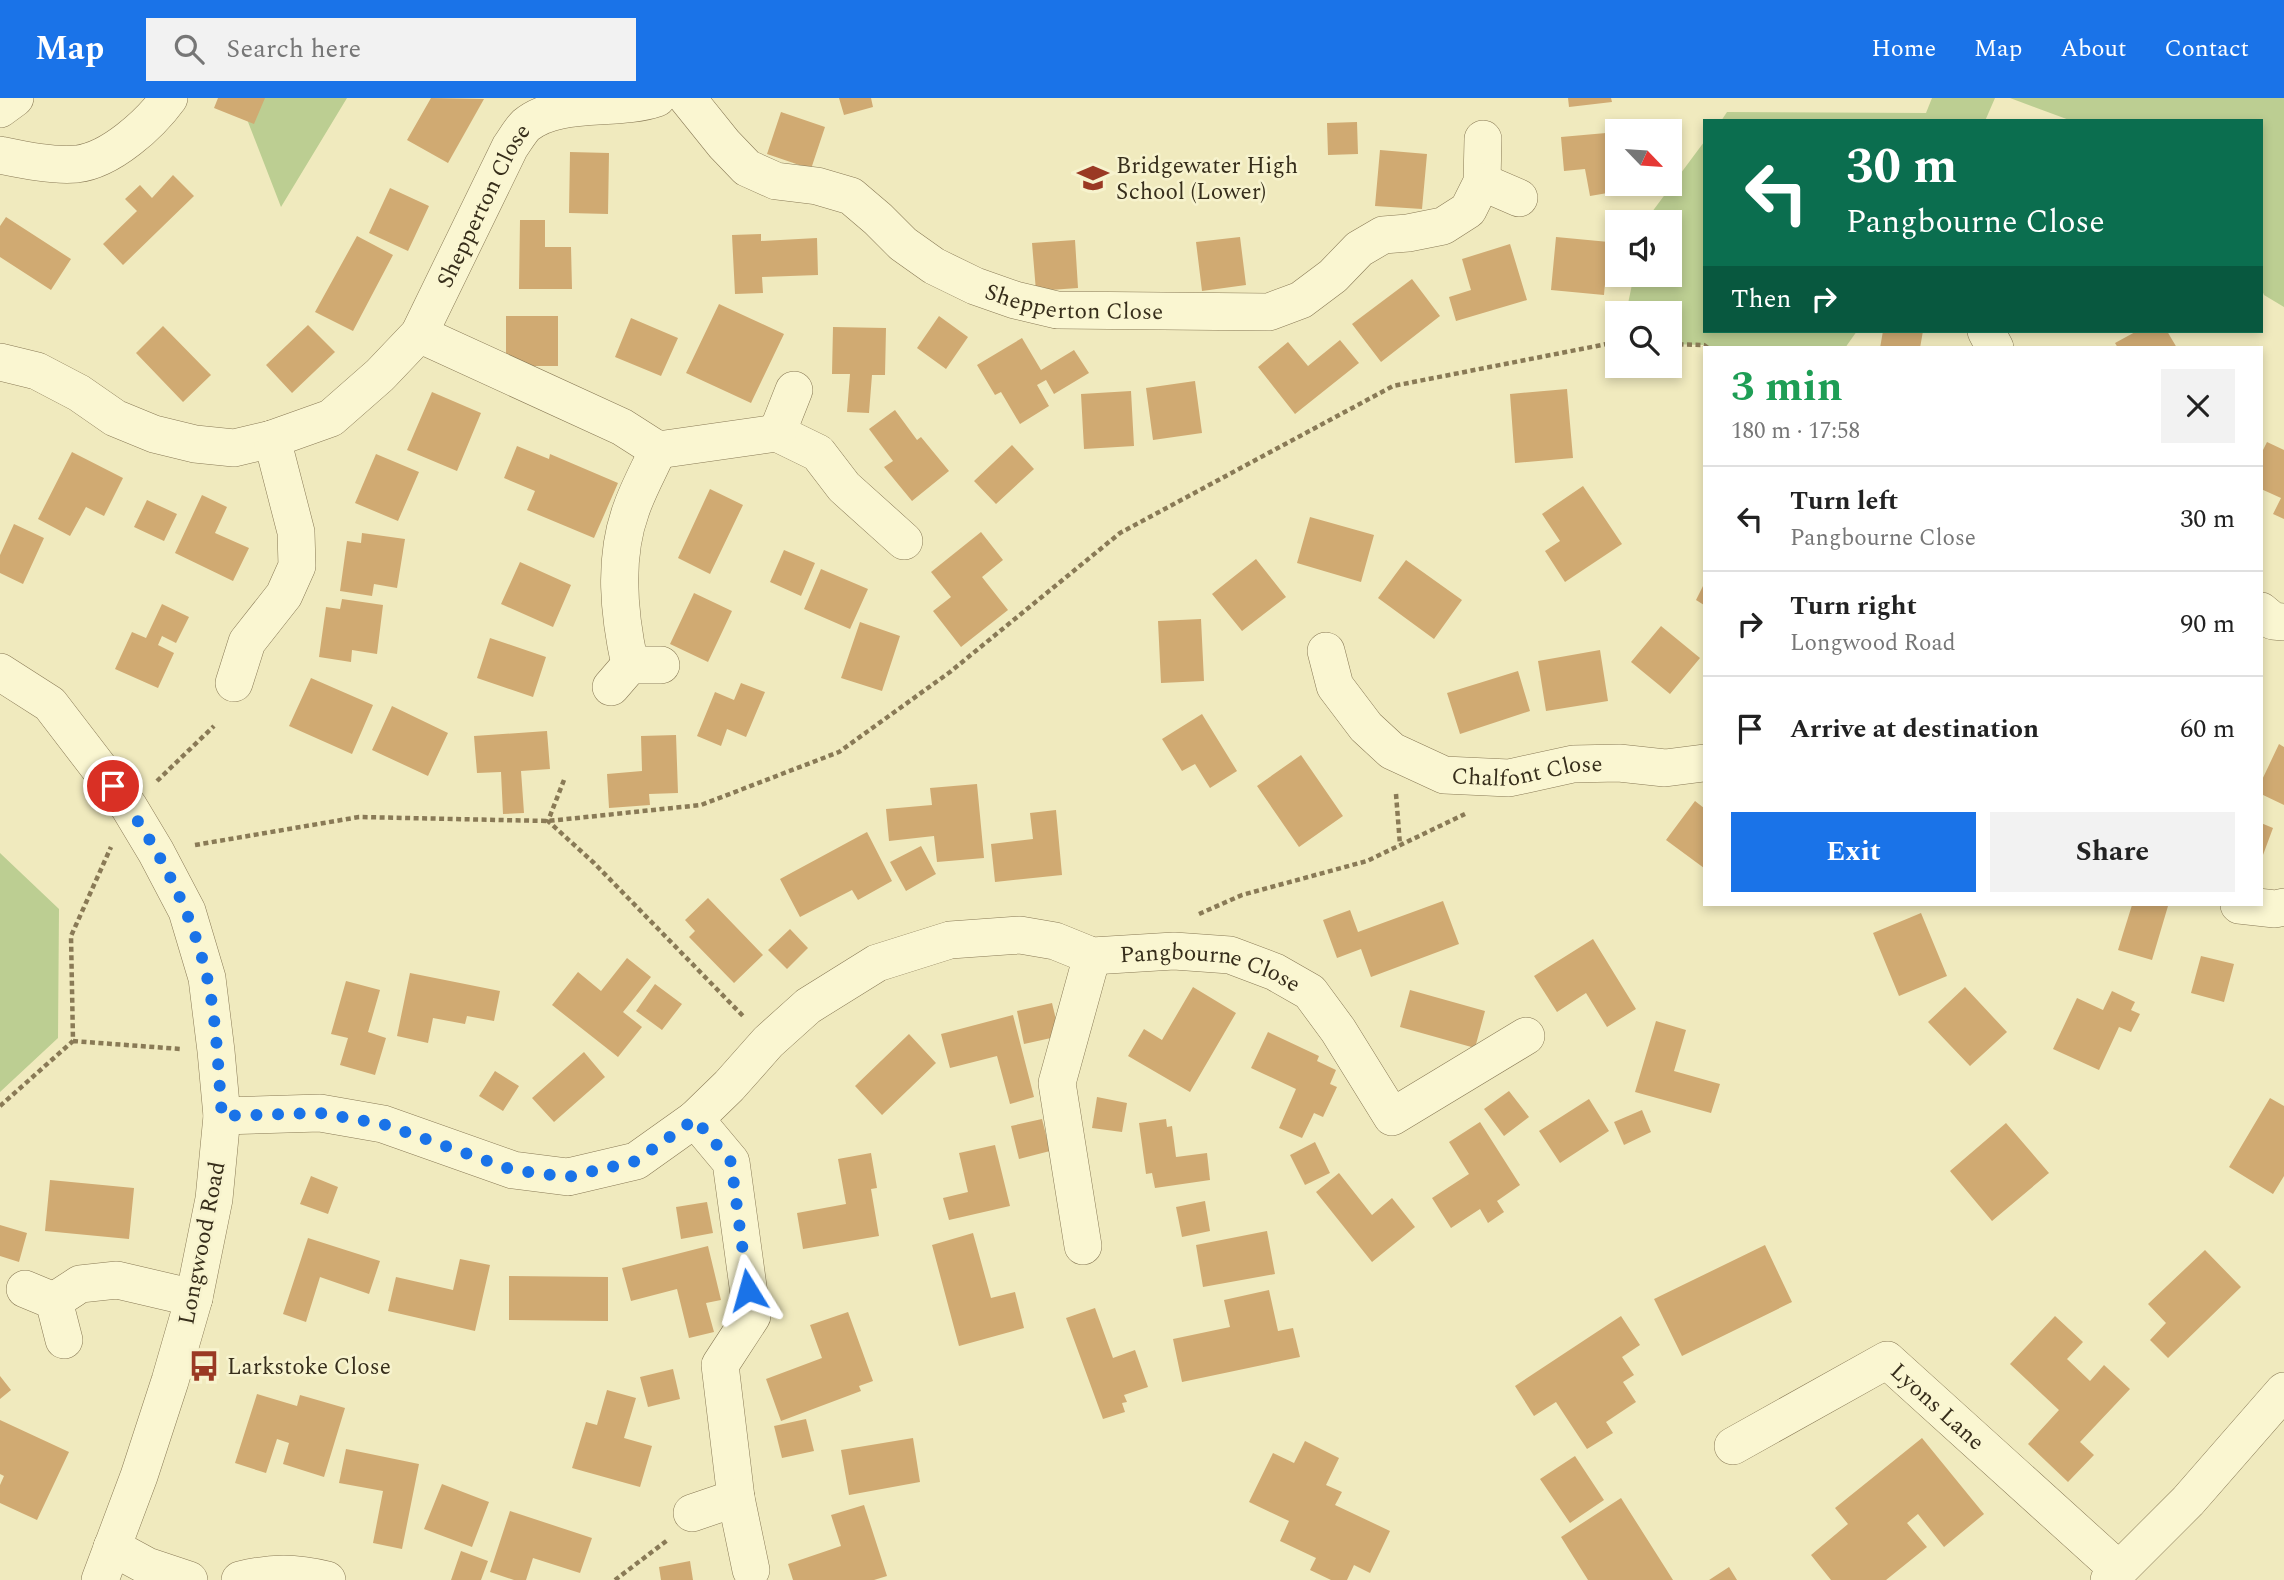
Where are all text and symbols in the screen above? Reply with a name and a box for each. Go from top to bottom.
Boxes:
search box [146,18,636,81]
text: Map [35,24,104,74]
text: Search here [226,29,361,69]
icon: search [170,30,208,68]
text: Home [1871,31,1936,67]
text: Map [1974,31,2022,67]
text: About [2060,31,2126,67]
text: Contact [2164,31,2249,67]
street label: Shepperton Close [428,116,540,294]
north arrow [1605,119,1682,196]
map controls [1605,119,1682,378]
text: 30 m [1846,130,1957,205]
icon: left [1731,147,1822,238]
place label: Bridgewater High School (Lower) [1116,149,1298,210]
school or university icon: Bridgewater High School (Lower) [1076,161,1110,195]
text: Pangbourne Close [1846,198,2105,247]
button: sound [1605,210,1682,287]
street label: Shepperton Close [980,275,1163,330]
text: Then [1731,279,1791,319]
icon: right [1805,280,1843,318]
button: search [1605,301,1682,378]
text: 3 min [1731,356,1843,419]
button: close [2161,369,2235,443]
text: 180 m · 17:58 [1731,414,1860,449]
text: Turn left [1790,481,1898,521]
text: 30 m [2180,499,2235,539]
icon: left [1731,500,1769,538]
text: Pangbourne Close [1790,521,1976,556]
text: Turn right [1790,586,1917,626]
text: 90 m [2180,604,2235,644]
icon: right [1731,605,1769,643]
text: Longwood Road [1790,626,1956,661]
text: Arrive at destination [1790,709,2039,749]
text: 60 m [2180,709,2235,749]
icon: arrive [1731,710,1769,748]
street label: Chalfont Close [1451,747,1603,797]
pin [83,756,143,816]
icon: arrive [94,767,132,805]
button: Exit [1731,812,1976,892]
button: Share [1990,812,2235,892]
street label: Pangbourne Close [1119,935,1307,1002]
street label: Longwood Road [169,1159,235,1328]
position arrow [711,1253,785,1327]
bus stop icon: Larkstoke Close [187,1349,221,1383]
place label: Larkstoke Close [227,1350,391,1385]
street label: Lyons Lane [1882,1355,1992,1459]

